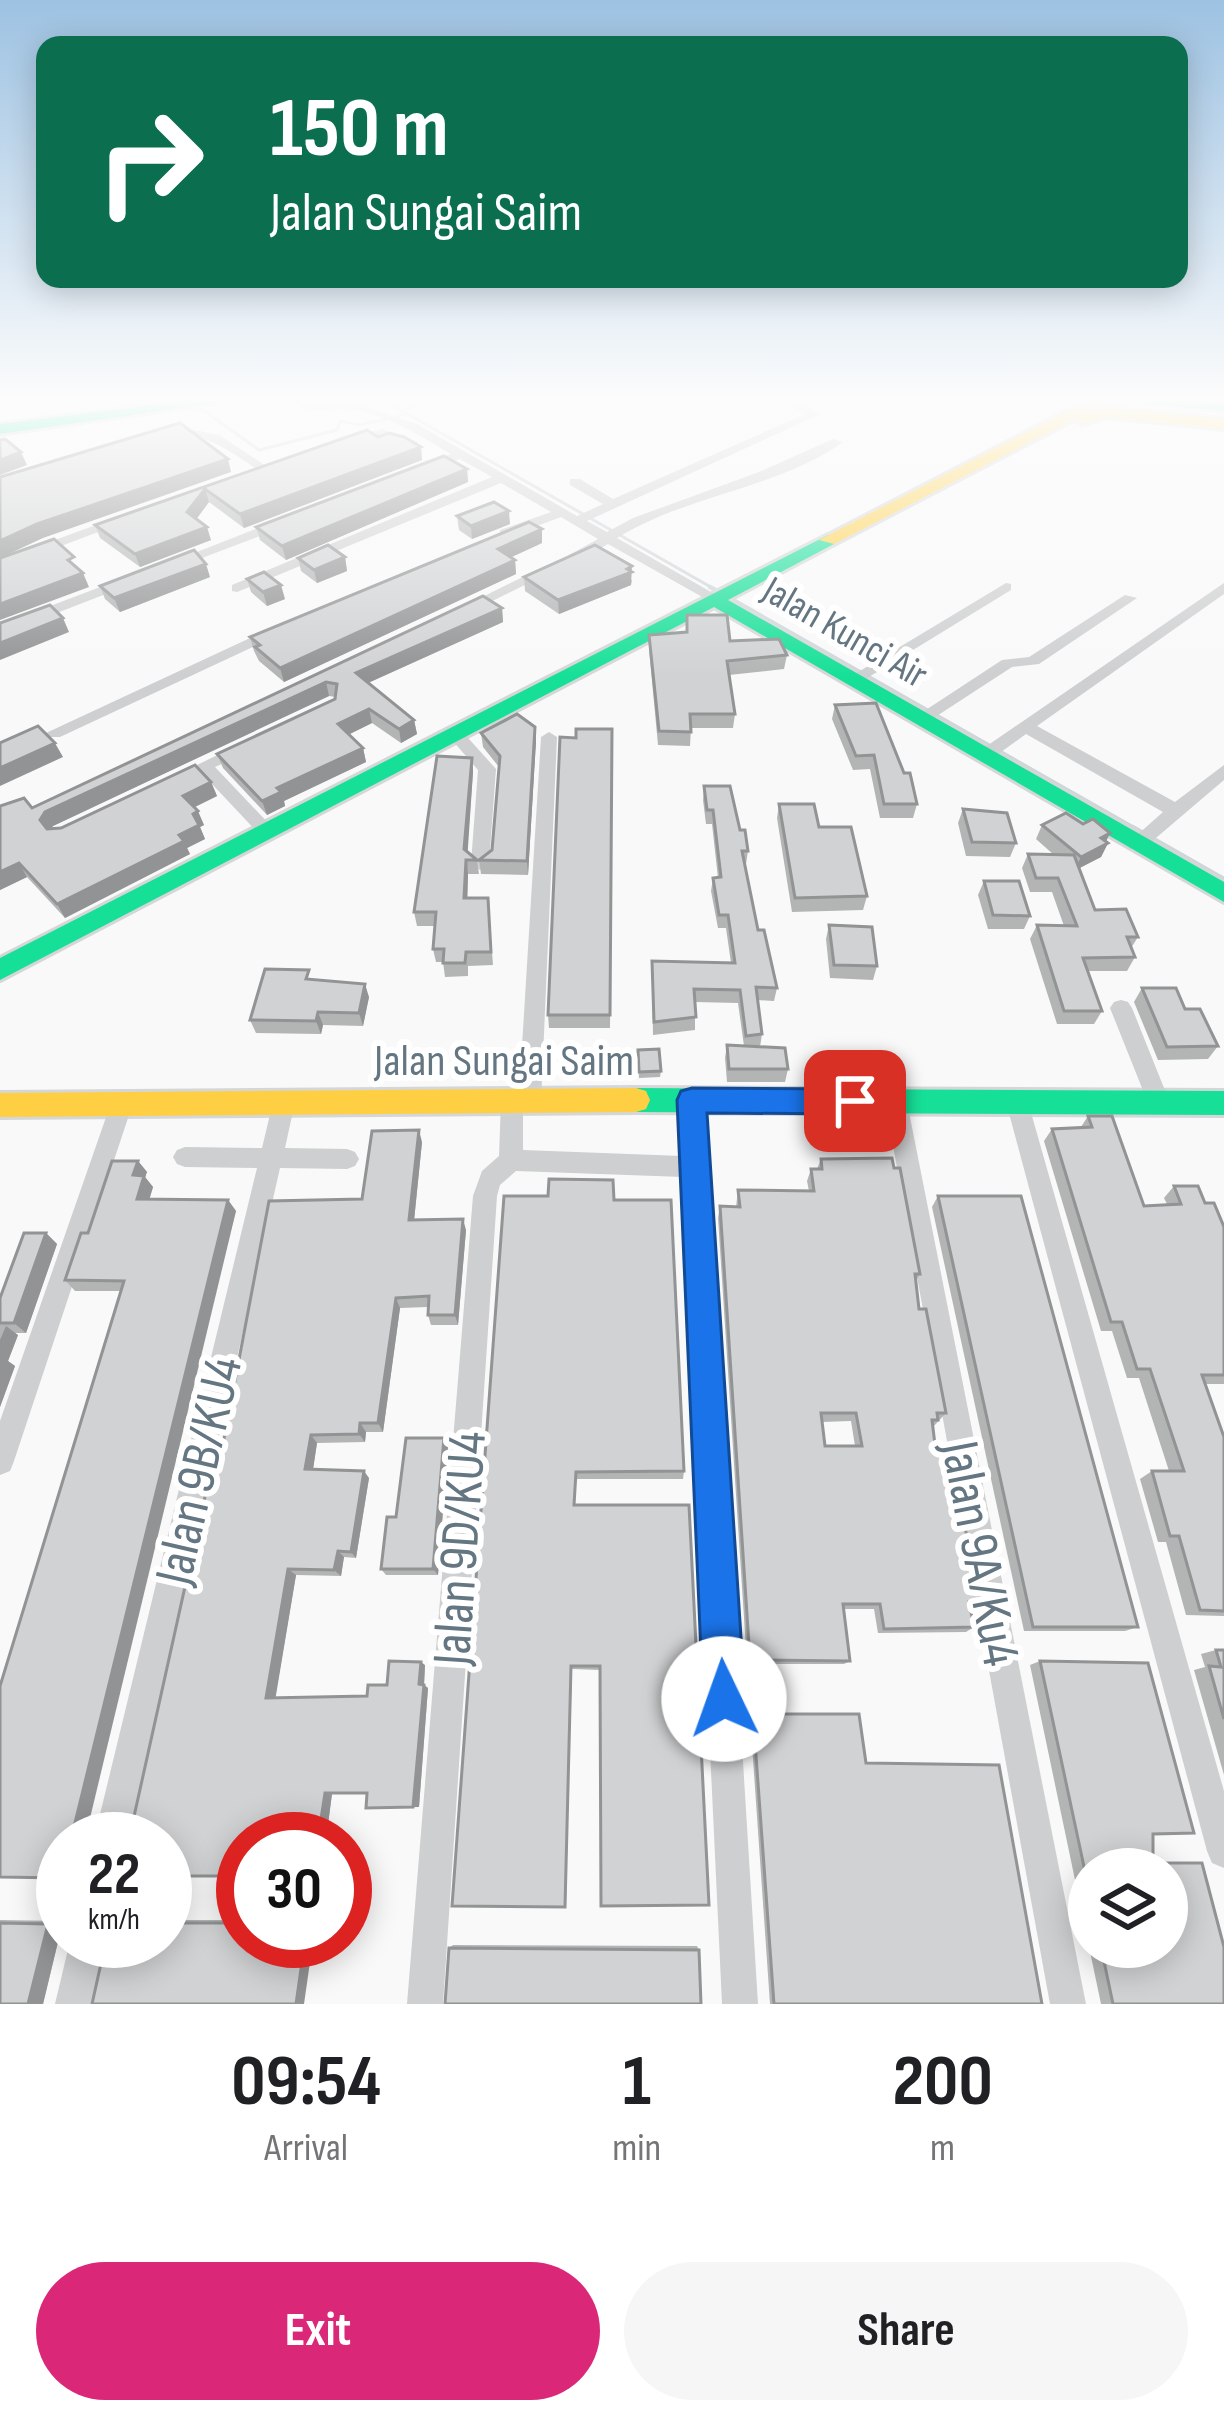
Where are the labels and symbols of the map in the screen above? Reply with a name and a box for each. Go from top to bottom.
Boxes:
street label: Jalan Kunci Air [753,567,936,699]
street label: Jalan Sungai Saim [373,1034,634,1089]
pin [804,1050,906,1152]
street label: Jalan 9B/KU4 [141,1350,257,1592]
street label: Jalan 9D/KU4 [420,1429,501,1668]
street label: Jalan 9A/Ku4 [926,1435,1033,1671]
position arrow [661,1636,787,1762]
speed limit sign: 30 [216,1812,372,1968]

